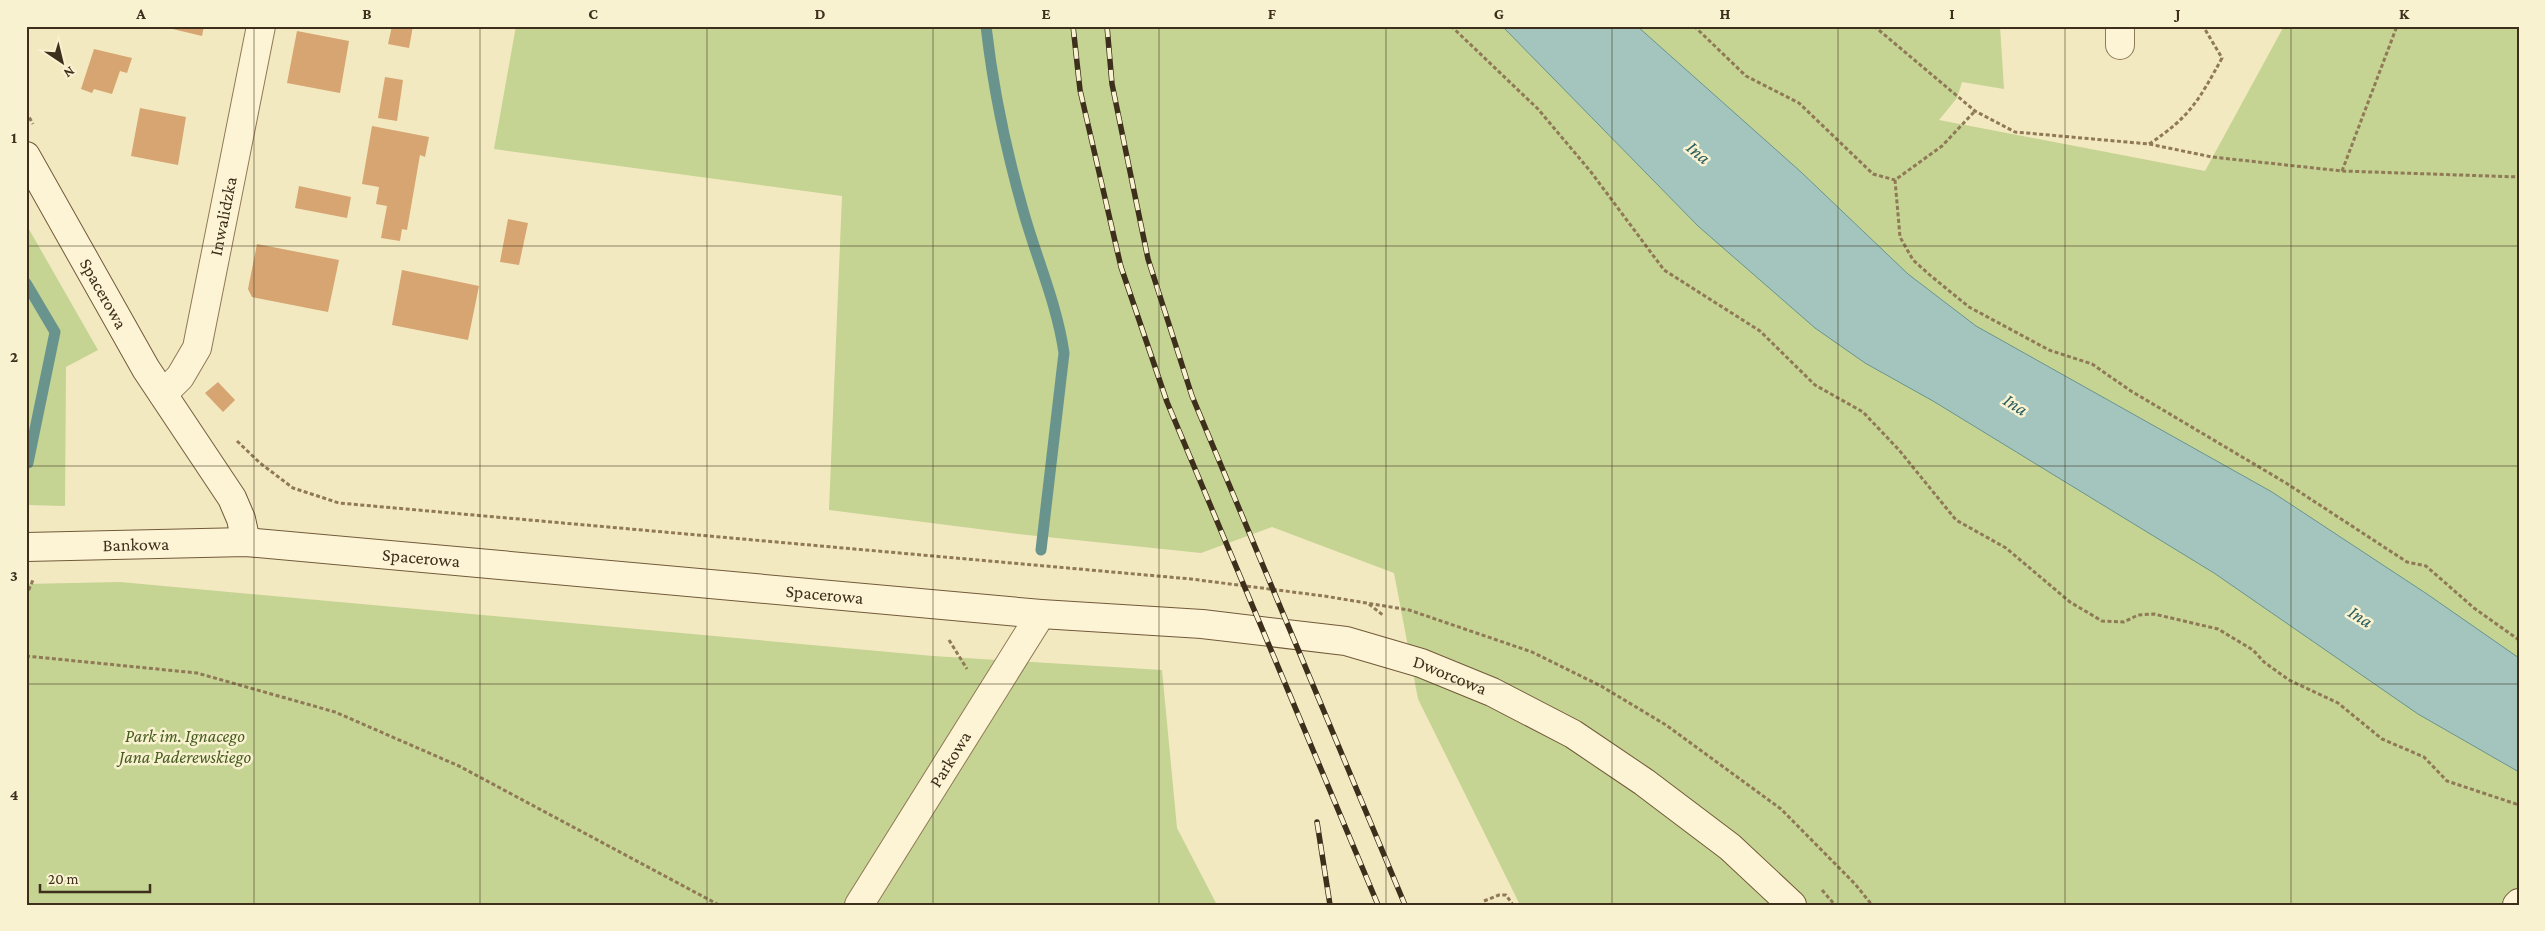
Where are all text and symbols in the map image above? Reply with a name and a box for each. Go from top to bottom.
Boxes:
text: A [135,5,146,22]
text: B [362,5,372,22]
text: C [588,5,598,22]
text: D [814,5,826,22]
text: E [1041,5,1051,22]
text: F [1268,5,1277,22]
text: G [1494,5,1504,22]
text: H [1720,5,1731,22]
text: I [1949,5,1955,22]
text: J [2173,5,2181,22]
text: K [2399,5,2410,22]
north arrow [38,38,88,88]
text: N [61,63,78,82]
text: 1 [11,129,17,146]
water label: Ina [1683,137,1715,168]
street label: Inwalidzka [206,175,241,257]
street label: Spacerowa [76,255,131,333]
text: 2 [10,348,18,365]
water label: Ina [2000,389,2032,420]
street label: Bankowa [102,534,170,555]
street label: Spacerowa [382,544,461,571]
text: 3 [10,567,18,584]
street label: Spacerowa [785,581,864,608]
water label: Ina [2345,601,2377,632]
street label: Dworcowa [1411,651,1490,699]
park label: Park im. Ignacego Jana Paderewskiego [116,726,251,767]
street label: Parkowa [925,727,975,791]
text: 4 [10,786,19,803]
scale bar [40,861,150,893]
text: 20 m [48,871,79,887]

